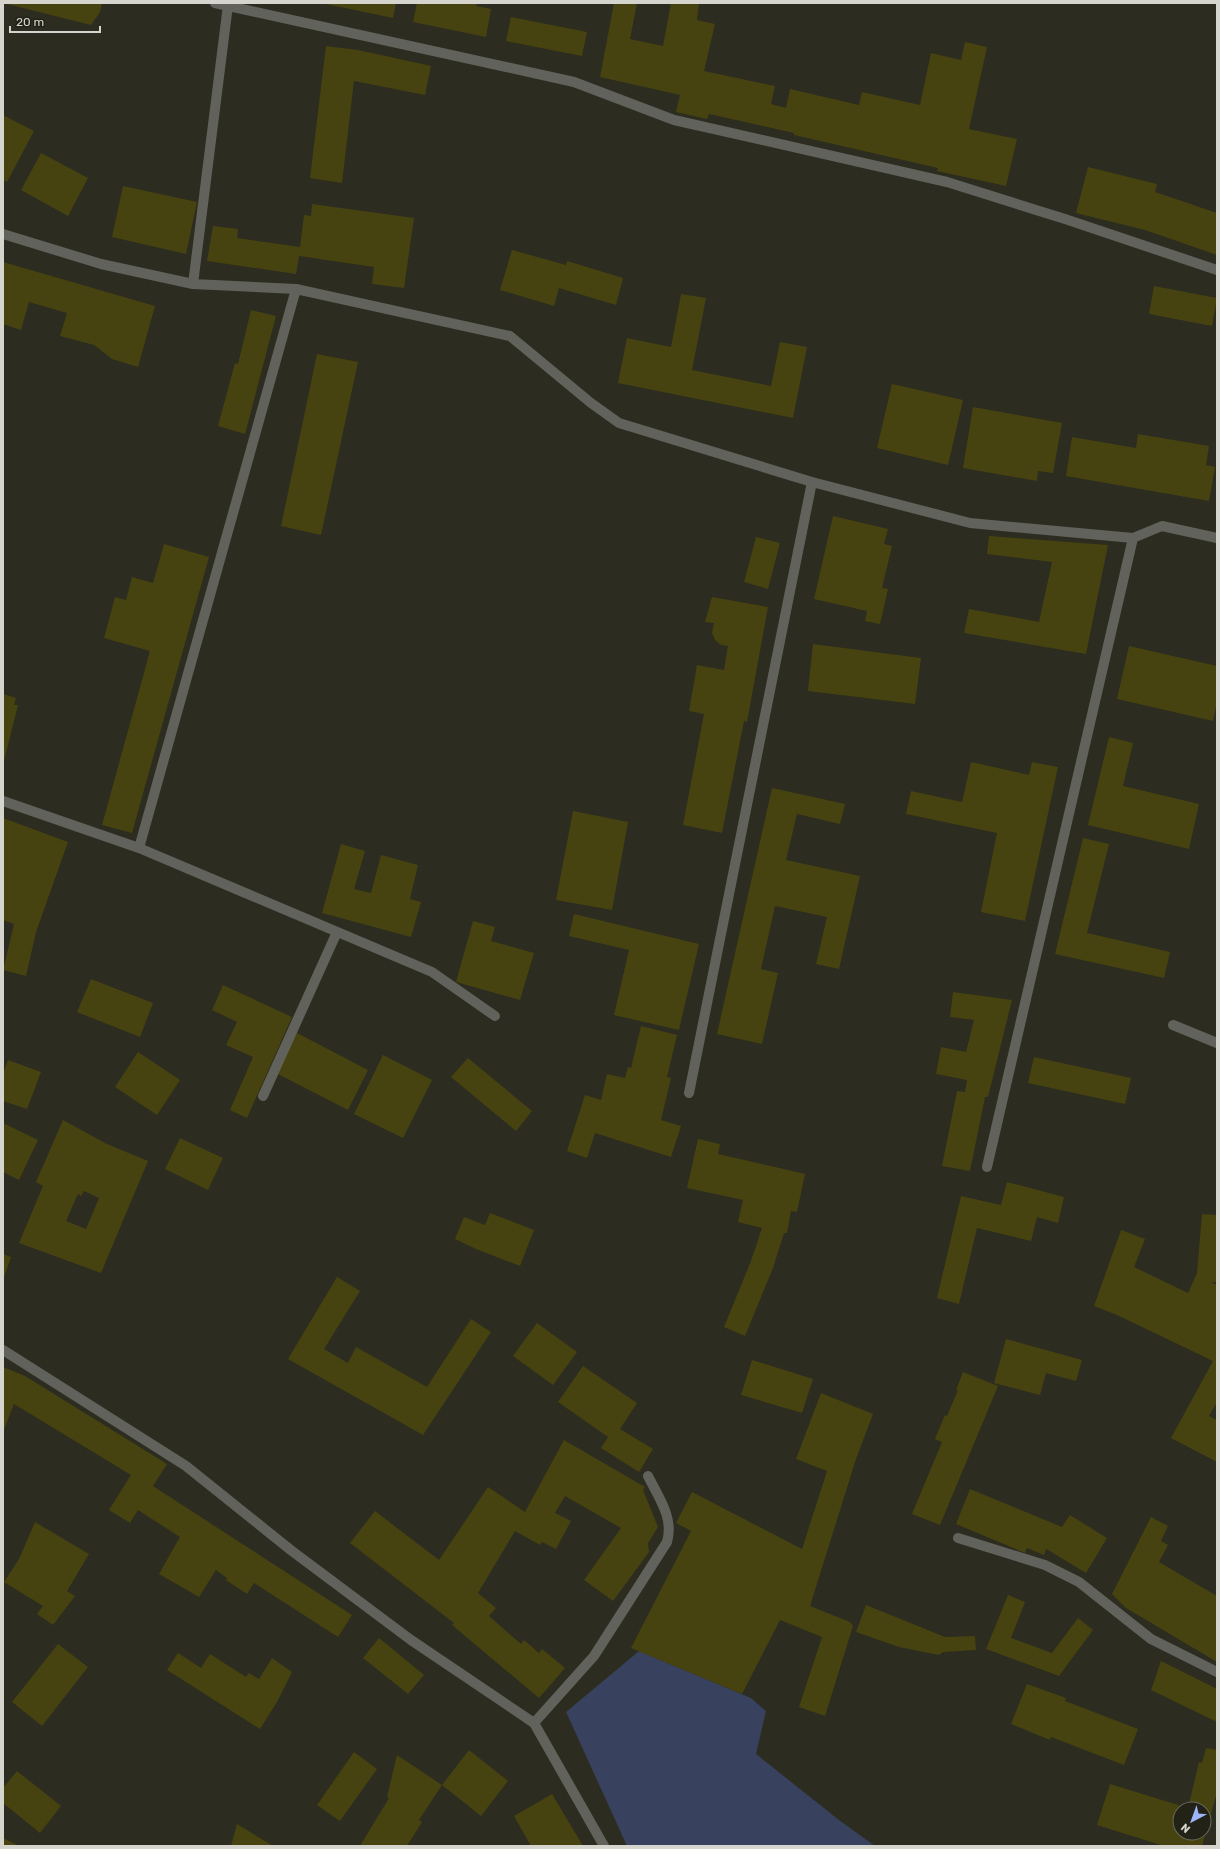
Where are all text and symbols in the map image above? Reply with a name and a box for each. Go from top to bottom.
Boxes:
scale bar [10,8,100,34]
text: 20 m [16,15,44,29]
north arrow [1172,1801,1212,1841]
text: N [1178,1821,1193,1836]

